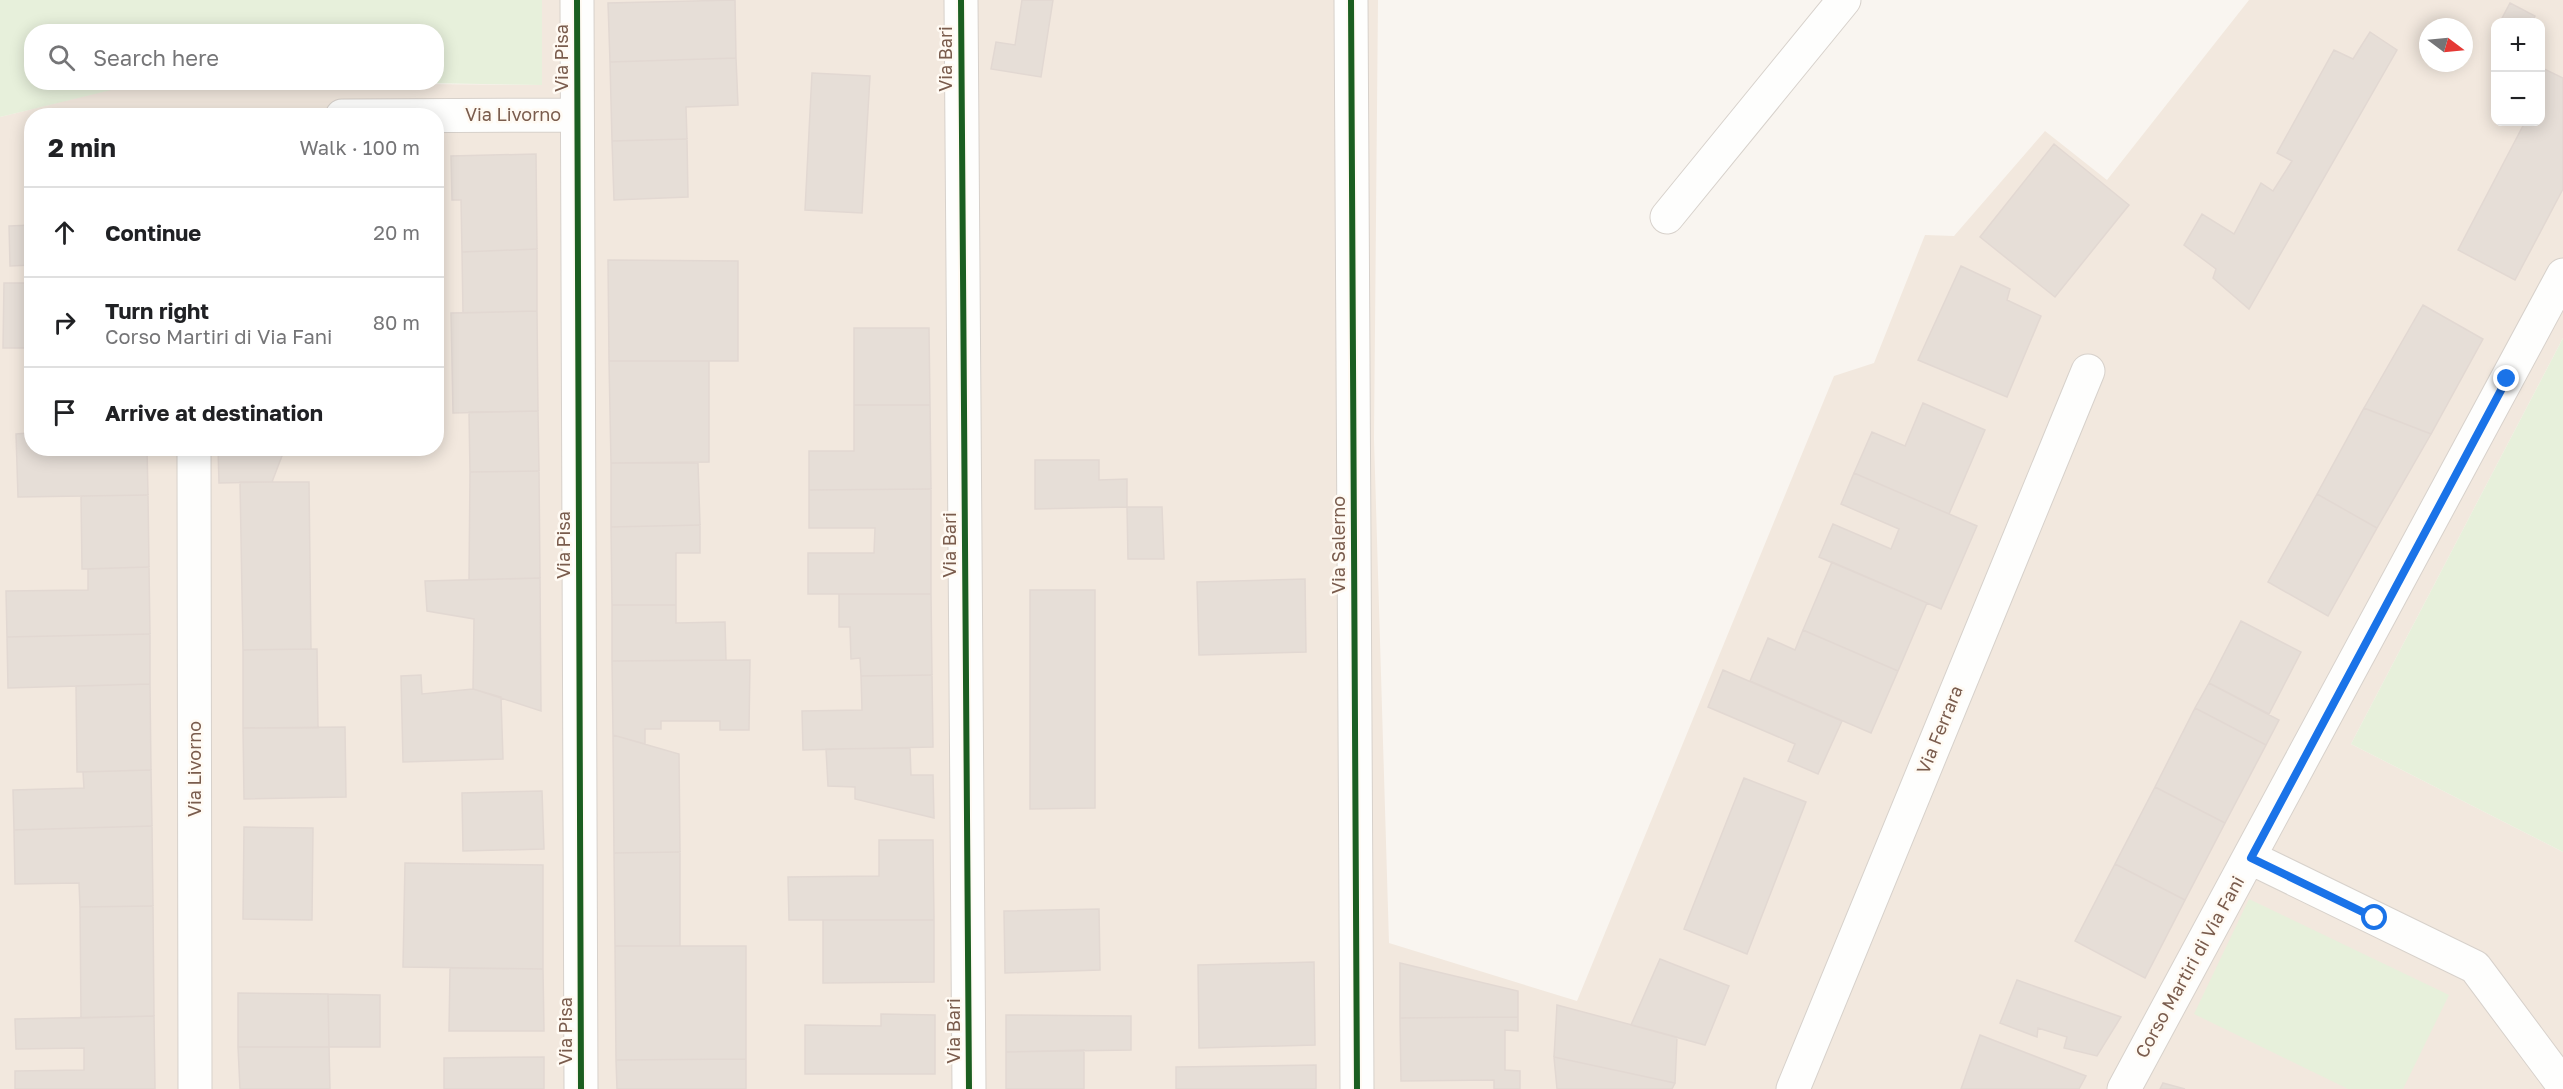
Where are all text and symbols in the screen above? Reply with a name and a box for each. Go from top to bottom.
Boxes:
north arrow [2419,18,2473,72]
map controls [2491,18,2545,126]
button: + [2491,18,2545,72]
search box [24,24,444,90]
street label: Via Pisa [550,24,572,92]
street label: Via Bari [934,26,956,92]
icon: search [45,41,78,74]
text: Search here [93,44,219,71]
button: − [2491,72,2545,126]
street label: Via Livorno [465,103,561,125]
text: 2 min [48,132,116,163]
text: Walk · 100 m [299,135,420,159]
icon: ahead [48,216,81,249]
text: Continue [105,219,201,246]
text: 20 m [373,220,420,244]
text: Turn right [105,297,209,324]
icon: right [48,306,81,339]
text: 80 m [373,310,420,334]
text: Corso Martiri di Via Fani [105,324,332,348]
route end [2493,365,2519,391]
icon: arrive [48,396,81,429]
text: Arrive at destination [105,399,323,426]
street label: Via Salerno [1327,496,1349,594]
street label: Via Pisa [552,511,574,579]
street label: Via Bari [938,512,960,578]
street label: Via Ferrara [1911,682,1967,777]
street label: Via Livorno [183,721,205,817]
street label: Corso Martiri di Via Fani [2130,872,2248,1061]
route start [2361,904,2387,930]
street label: Via Pisa [554,997,576,1065]
street label: Via Bari [942,998,964,1064]

